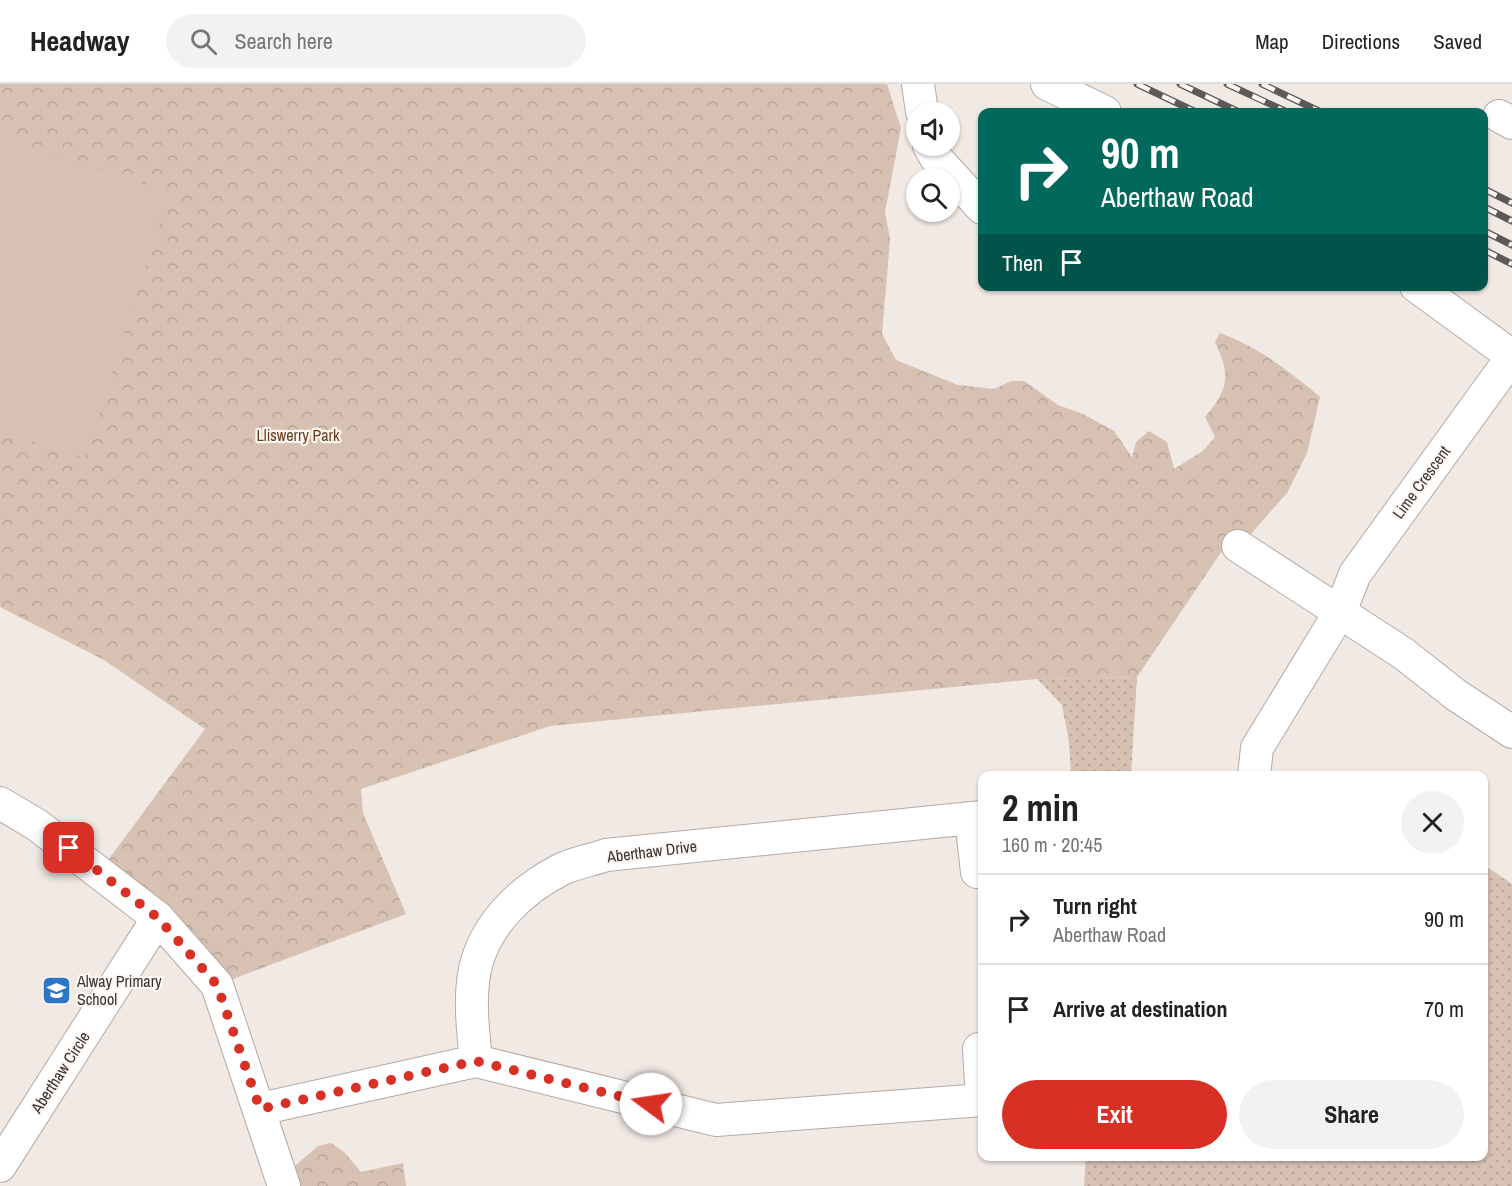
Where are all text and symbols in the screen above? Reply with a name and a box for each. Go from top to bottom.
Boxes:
search box [166,14,586,68]
text: Headway [30,22,130,60]
icon: search [187,25,220,58]
text: Search here [235,26,333,56]
text: Map [1255,27,1289,56]
text: Directions [1322,27,1400,56]
text: Saved [1433,27,1482,56]
map controls [906,102,960,222]
button: sound [906,102,960,156]
text: 90 m [1101,125,1180,181]
icon: right [1002,132,1080,210]
button: search [906,168,960,222]
text: Aberthaw Road [1101,179,1254,215]
icon: arrive [1055,246,1088,279]
text: Then [1002,248,1043,278]
park label: Lliswerry Park [256,424,340,446]
street label: Lime Crescent [1387,441,1455,523]
text: 2 min [1002,784,1079,832]
button: close [1401,791,1464,854]
pin [43,822,94,873]
icon: arrive [52,831,85,864]
text: 160 m · 20:45 [1002,831,1102,858]
street label: Aberthaw Drive [605,835,698,868]
text: Turn right [1053,891,1137,921]
icon: right [1002,903,1035,936]
text: 90 m [1424,904,1464,934]
text: Aberthaw Road [1053,921,1166,948]
place label: Alway Primary School [76,970,162,1010]
school or university icon: Alway Primary School [40,974,72,1006]
icon: arrive [1002,993,1035,1026]
text: Arrive at destination [1053,994,1227,1024]
text: 70 m [1424,994,1464,1024]
street label: Aberthaw Circle [25,1027,95,1118]
position arrow [619,1072,683,1136]
button: Exit [1002,1080,1227,1149]
button: Share [1239,1080,1464,1149]

